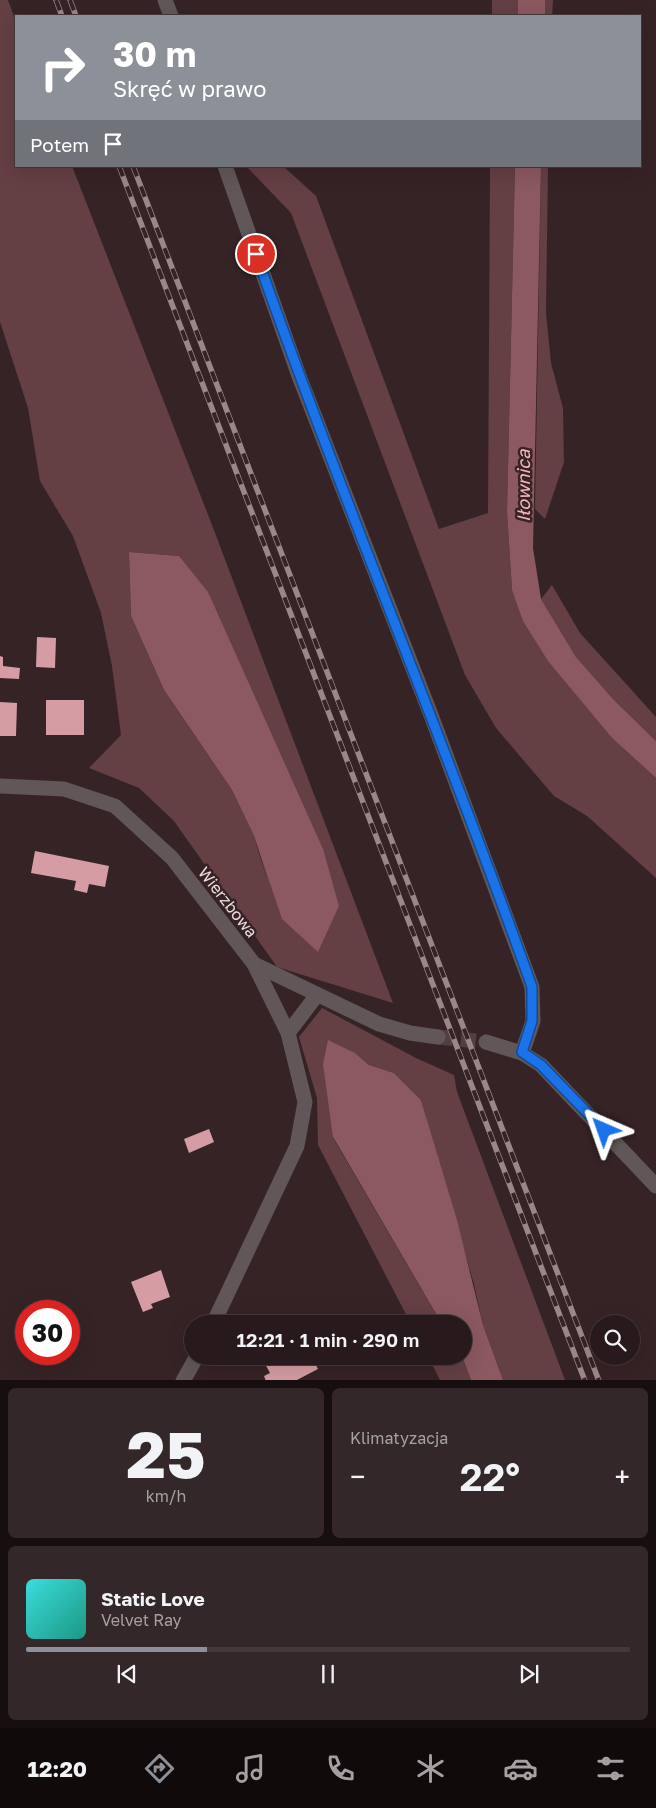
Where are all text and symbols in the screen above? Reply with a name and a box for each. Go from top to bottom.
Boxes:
text: 30 m [113,33,196,75]
icon: right [30,35,95,100]
text: Skręć w prawo [113,75,266,102]
icon: arrive [99,130,127,158]
text: Potem [30,133,89,156]
pin [235,233,277,275]
icon: arrive [242,240,270,268]
water label: Iłownica [512,449,534,522]
street label: Wierzbowa [194,863,262,941]
position arrow [577,1103,629,1155]
speed limit sign: 30 [15,1300,80,1365]
map controls [590,1315,640,1365]
button: search [590,1315,640,1365]
text: 12:21 · 1 min · 290 m [237,1328,419,1351]
text: 25 [126,1414,206,1492]
text: Klimatyzacja [350,1428,448,1448]
text: 22° [460,1454,520,1499]
text: − [350,1460,365,1493]
text: + [615,1460,630,1493]
text: km/h [146,1486,186,1506]
text: Static Love [101,1587,205,1610]
text: Velvet Ray [101,1610,182,1630]
icon: previous [113,1660,141,1688]
icon: pause [314,1660,342,1688]
icon: next [515,1660,543,1688]
icon: directions [142,1751,177,1786]
icon: music [233,1751,268,1786]
icon: phone [323,1751,358,1786]
icon: climate [413,1751,448,1786]
icon: car [503,1751,538,1786]
icon: filters [593,1751,628,1786]
text: 12:20 [28,1755,87,1782]

